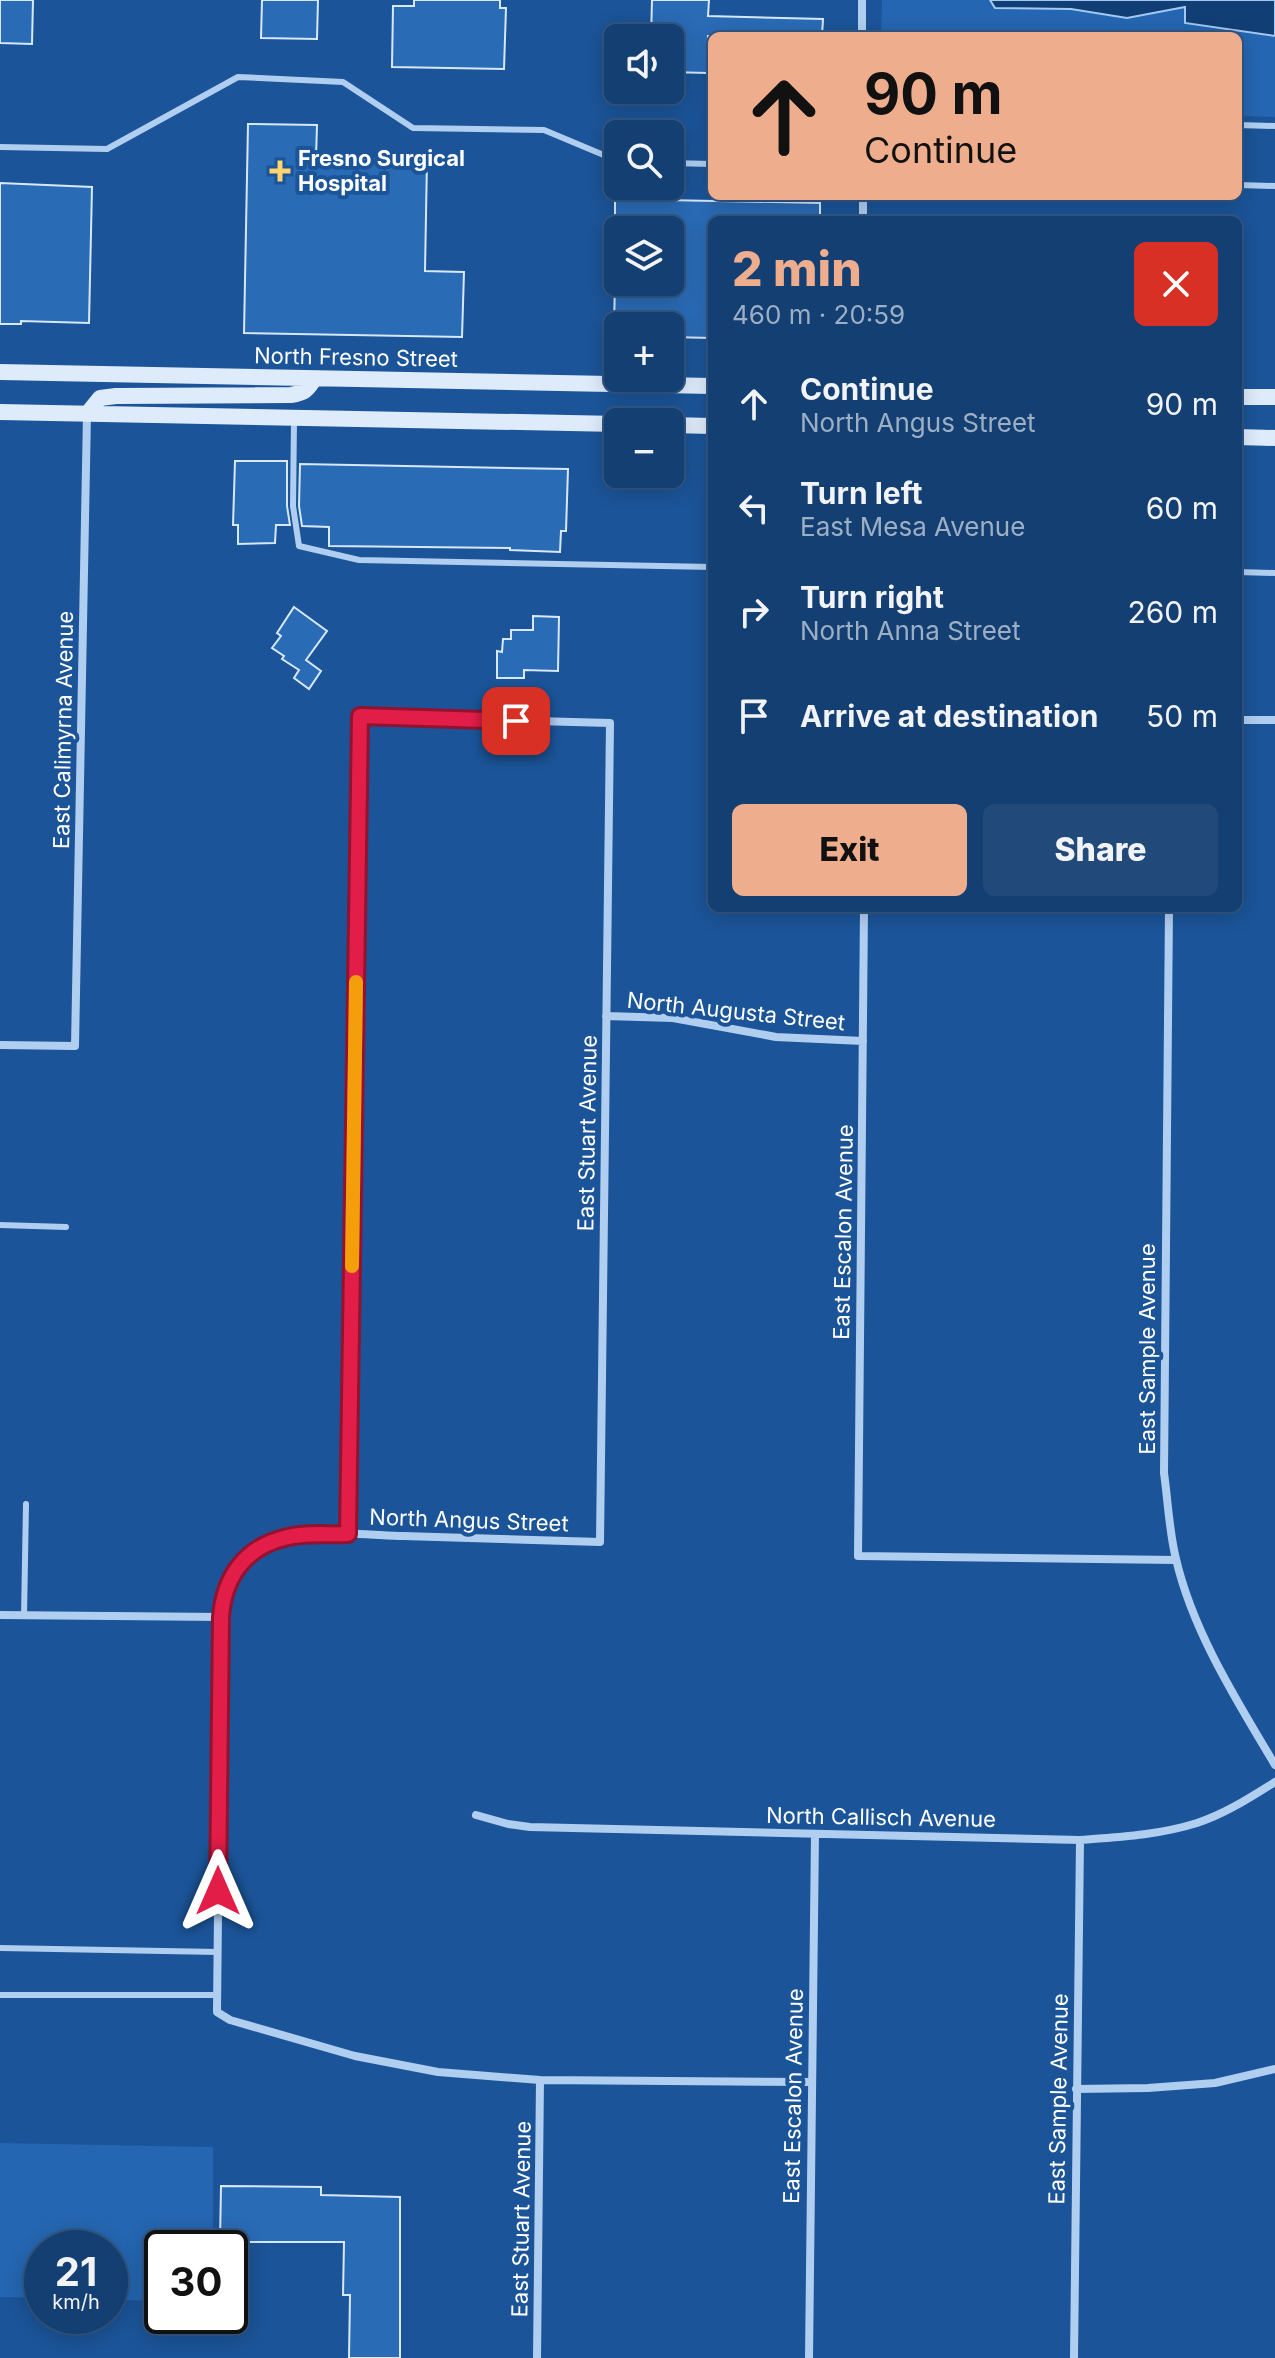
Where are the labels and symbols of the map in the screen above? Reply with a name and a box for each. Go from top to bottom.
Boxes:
place label: Fresno Surgical Hospital [298,145,465,196]
marker: Fresno Surgical Hospital [269,160,291,182]
street label: North Fresno Street [254,342,458,372]
street label: East Calimyrna Avenue [48,611,78,849]
pin [482,687,550,755]
street label: North Augusta Street [626,987,846,1035]
street label: East Stuart Avenue [572,1035,602,1231]
street label: East Escalon Avenue [828,1124,858,1340]
street label: East Sample Avenue [1134,1243,1160,1455]
street label: North Angus Street [369,1504,569,1536]
street label: North Callisch Avenue [766,1802,996,1832]
position arrow [176,1849,260,1933]
street label: East Escalon Avenue [778,1988,808,2204]
street label: East Sample Avenue [1043,1993,1073,2205]
street label: East Stuart Avenue [506,2121,536,2317]
speed limit sign: 30 [144,2230,248,2334]

